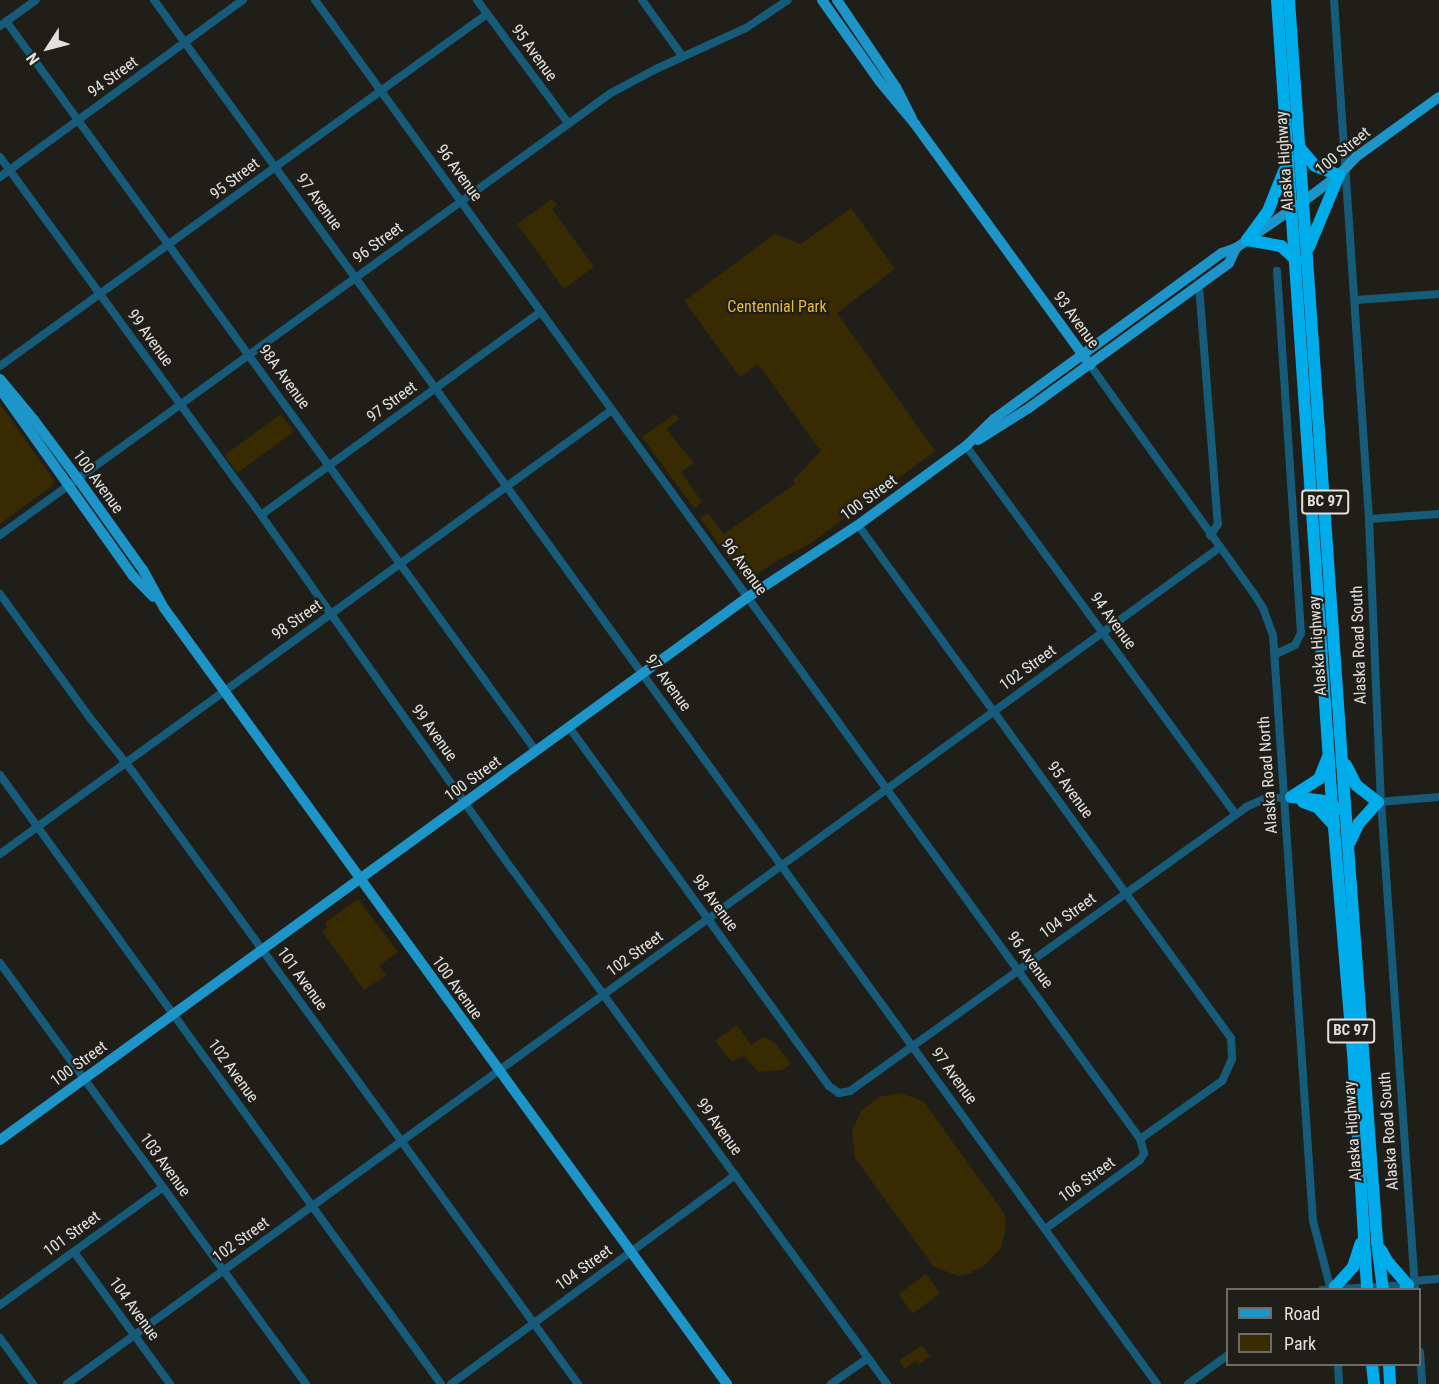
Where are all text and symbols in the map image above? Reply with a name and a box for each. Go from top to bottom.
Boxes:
north arrow [18,18,78,78]
street label: 95 Avenue [507,21,561,85]
text: N [22,49,44,68]
street label: 94 Street [84,52,142,102]
street label: Alaska Highway [1272,110,1298,212]
street label: 100 Street [1312,123,1374,179]
street label: 96 Avenue [432,141,486,205]
street label: 95 Street [206,154,264,204]
street label: 97 Avenue [292,170,346,234]
street label: 96 Street [349,218,407,268]
street label: 93 Avenue [1049,288,1103,352]
park label: Centennial Park [727,297,827,317]
street label: 99 Avenue [123,306,177,370]
street label: 98A Avenue [254,341,314,413]
street label: 97 Street [363,377,421,427]
street label: 100 Avenue [69,447,127,517]
street label: 100 Street [837,471,901,525]
road number: BC 97 [1301,490,1349,514]
street label: 96 Avenue [717,535,771,599]
street label: Alaska Road South [1347,585,1371,705]
street label: 94 Avenue [1086,589,1140,653]
street label: Alaska Highway [1305,595,1331,697]
street label: 98 Street [268,596,326,644]
street label: 102 Street [996,641,1060,695]
street label: 97 Avenue [641,651,695,715]
street label: 99 Avenue [407,701,461,765]
street label: Alaska Road North [1254,716,1282,834]
street label: 100 Street [441,752,505,806]
street label: 95 Avenue [1043,758,1097,822]
street label: 98 Avenue [688,871,742,935]
street label: 104 Street [1036,889,1100,943]
street label: 102 Street [603,927,667,981]
street label: 96 Avenue [1003,928,1057,992]
street label: 101 Avenue [273,944,331,1014]
street label: 100 Avenue [428,953,486,1023]
road number: BC 97 [1327,1019,1375,1043]
street label: 102 Avenue [204,1036,262,1106]
street label: 100 Street [47,1037,111,1091]
street label: 97 Avenue [927,1044,981,1108]
street label: Alaska Road South [1375,1071,1403,1191]
street label: Alaska Highway [1340,1080,1366,1182]
street label: 99 Avenue [692,1095,746,1159]
street label: 103 Avenue [136,1130,194,1200]
street label: 106 Street [1055,1153,1119,1207]
street label: 101 Street [40,1207,104,1261]
street label: 102 Street [209,1213,273,1267]
street label: 104 Street [552,1241,616,1295]
street label: 104 Avenue [105,1274,163,1344]
legend [1226,1288,1421,1366]
text: Road [1284,1303,1320,1324]
text: Park [1284,1333,1316,1354]

